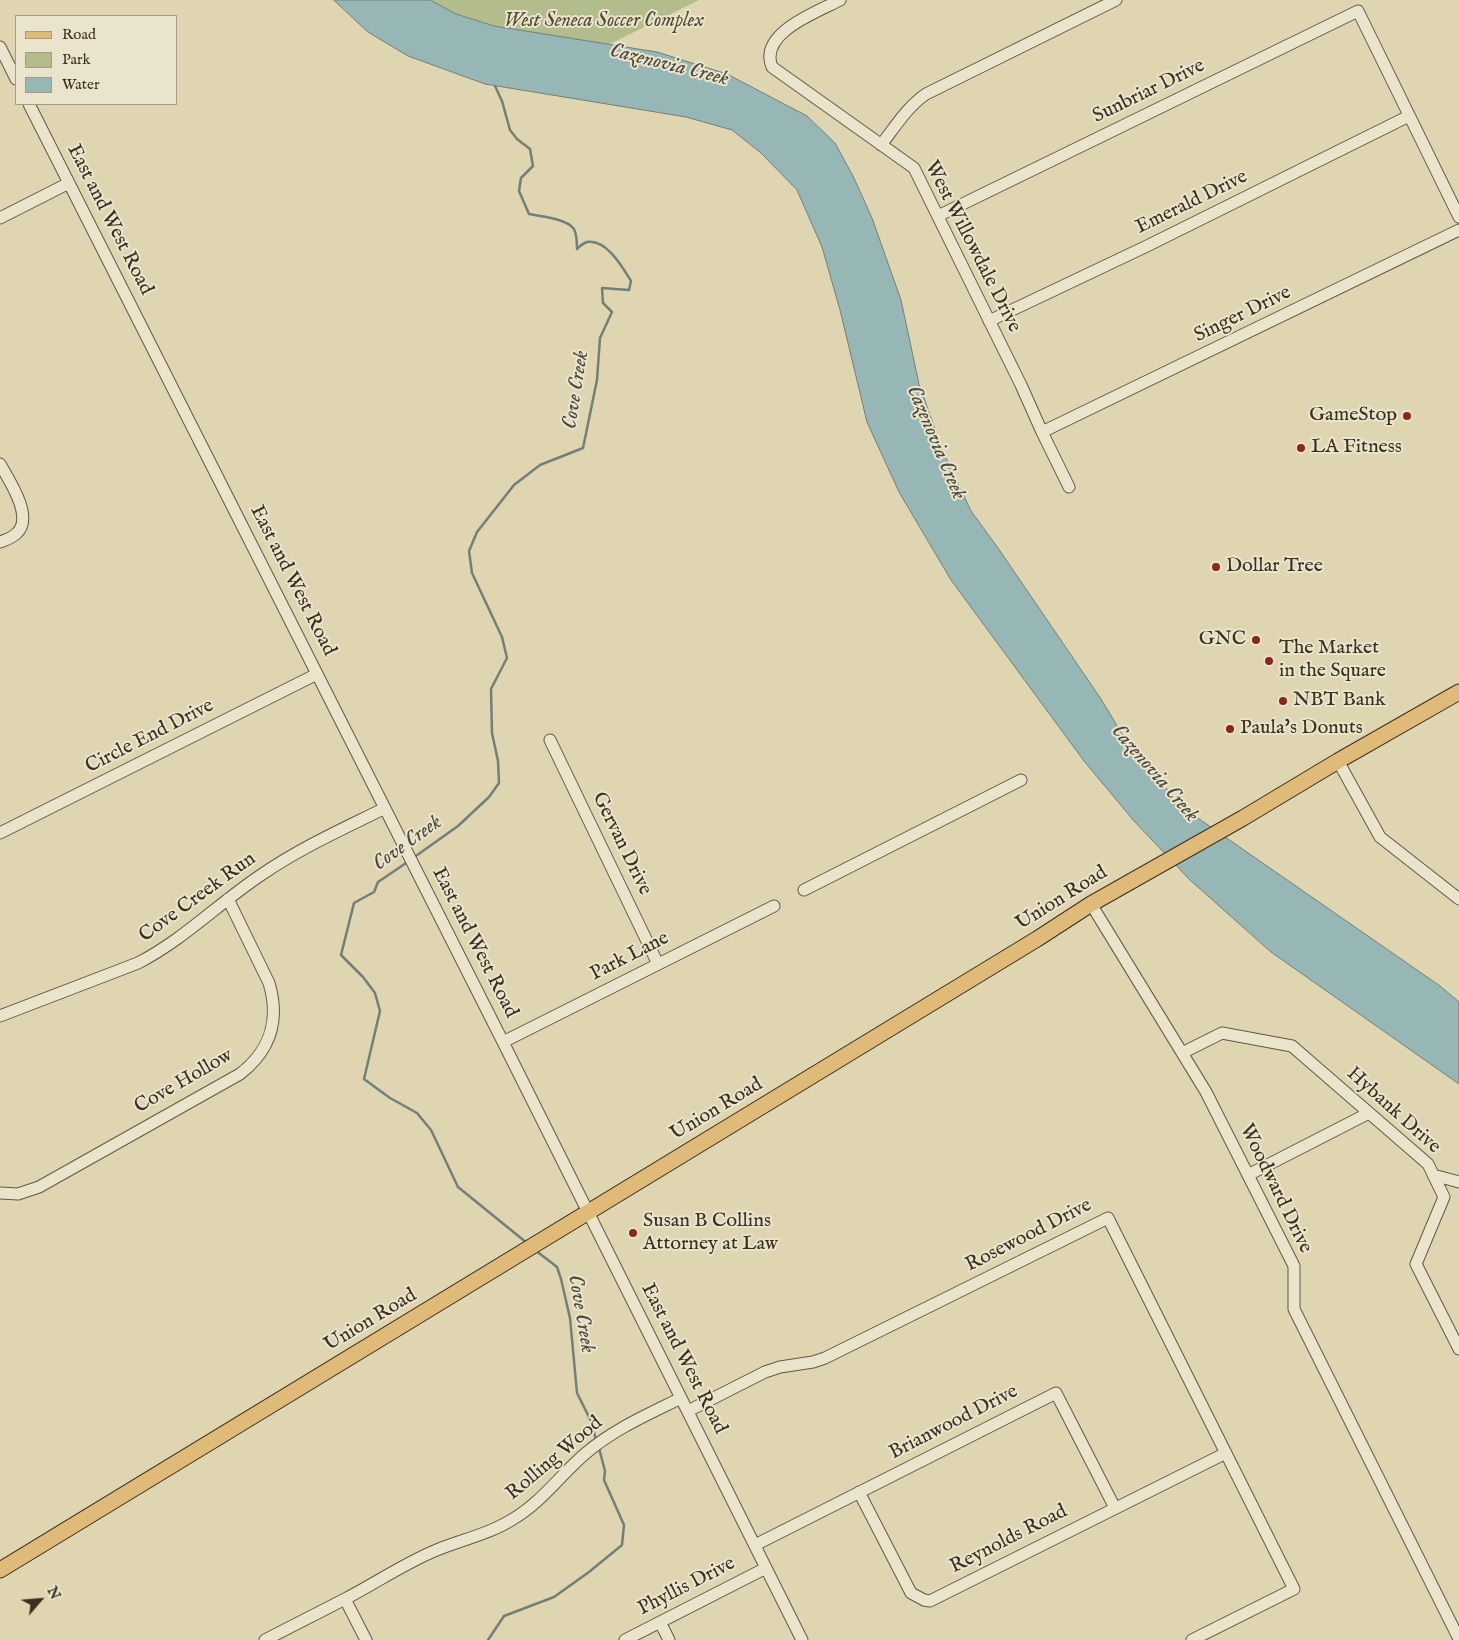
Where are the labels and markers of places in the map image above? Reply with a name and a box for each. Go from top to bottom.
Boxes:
place label: GameStop [1309,404,1397,428]
marker: GameStop [1401,410,1413,422]
place label: LA Fitness [1311,436,1402,460]
marker: LA Fitness [1295,442,1307,454]
place label: Dollar Tree [1226,555,1323,579]
marker: Dollar Tree [1210,561,1222,573]
place label: GNC [1199,628,1246,652]
marker: GNC [1250,634,1262,646]
place label: The Market in the Square [1279,637,1386,684]
marker: The Market in the Square [1263,655,1275,667]
place label: NBT Bank [1293,689,1386,713]
marker: NBT Bank [1277,695,1289,707]
place label: Paula's Donuts [1240,717,1363,741]
marker: Paula's Donuts [1224,723,1236,735]
place label: Susan B Collins Attorney at Law [643,1210,778,1257]
marker: Susan B Collins Attorney at Law [627,1227,639,1239]

